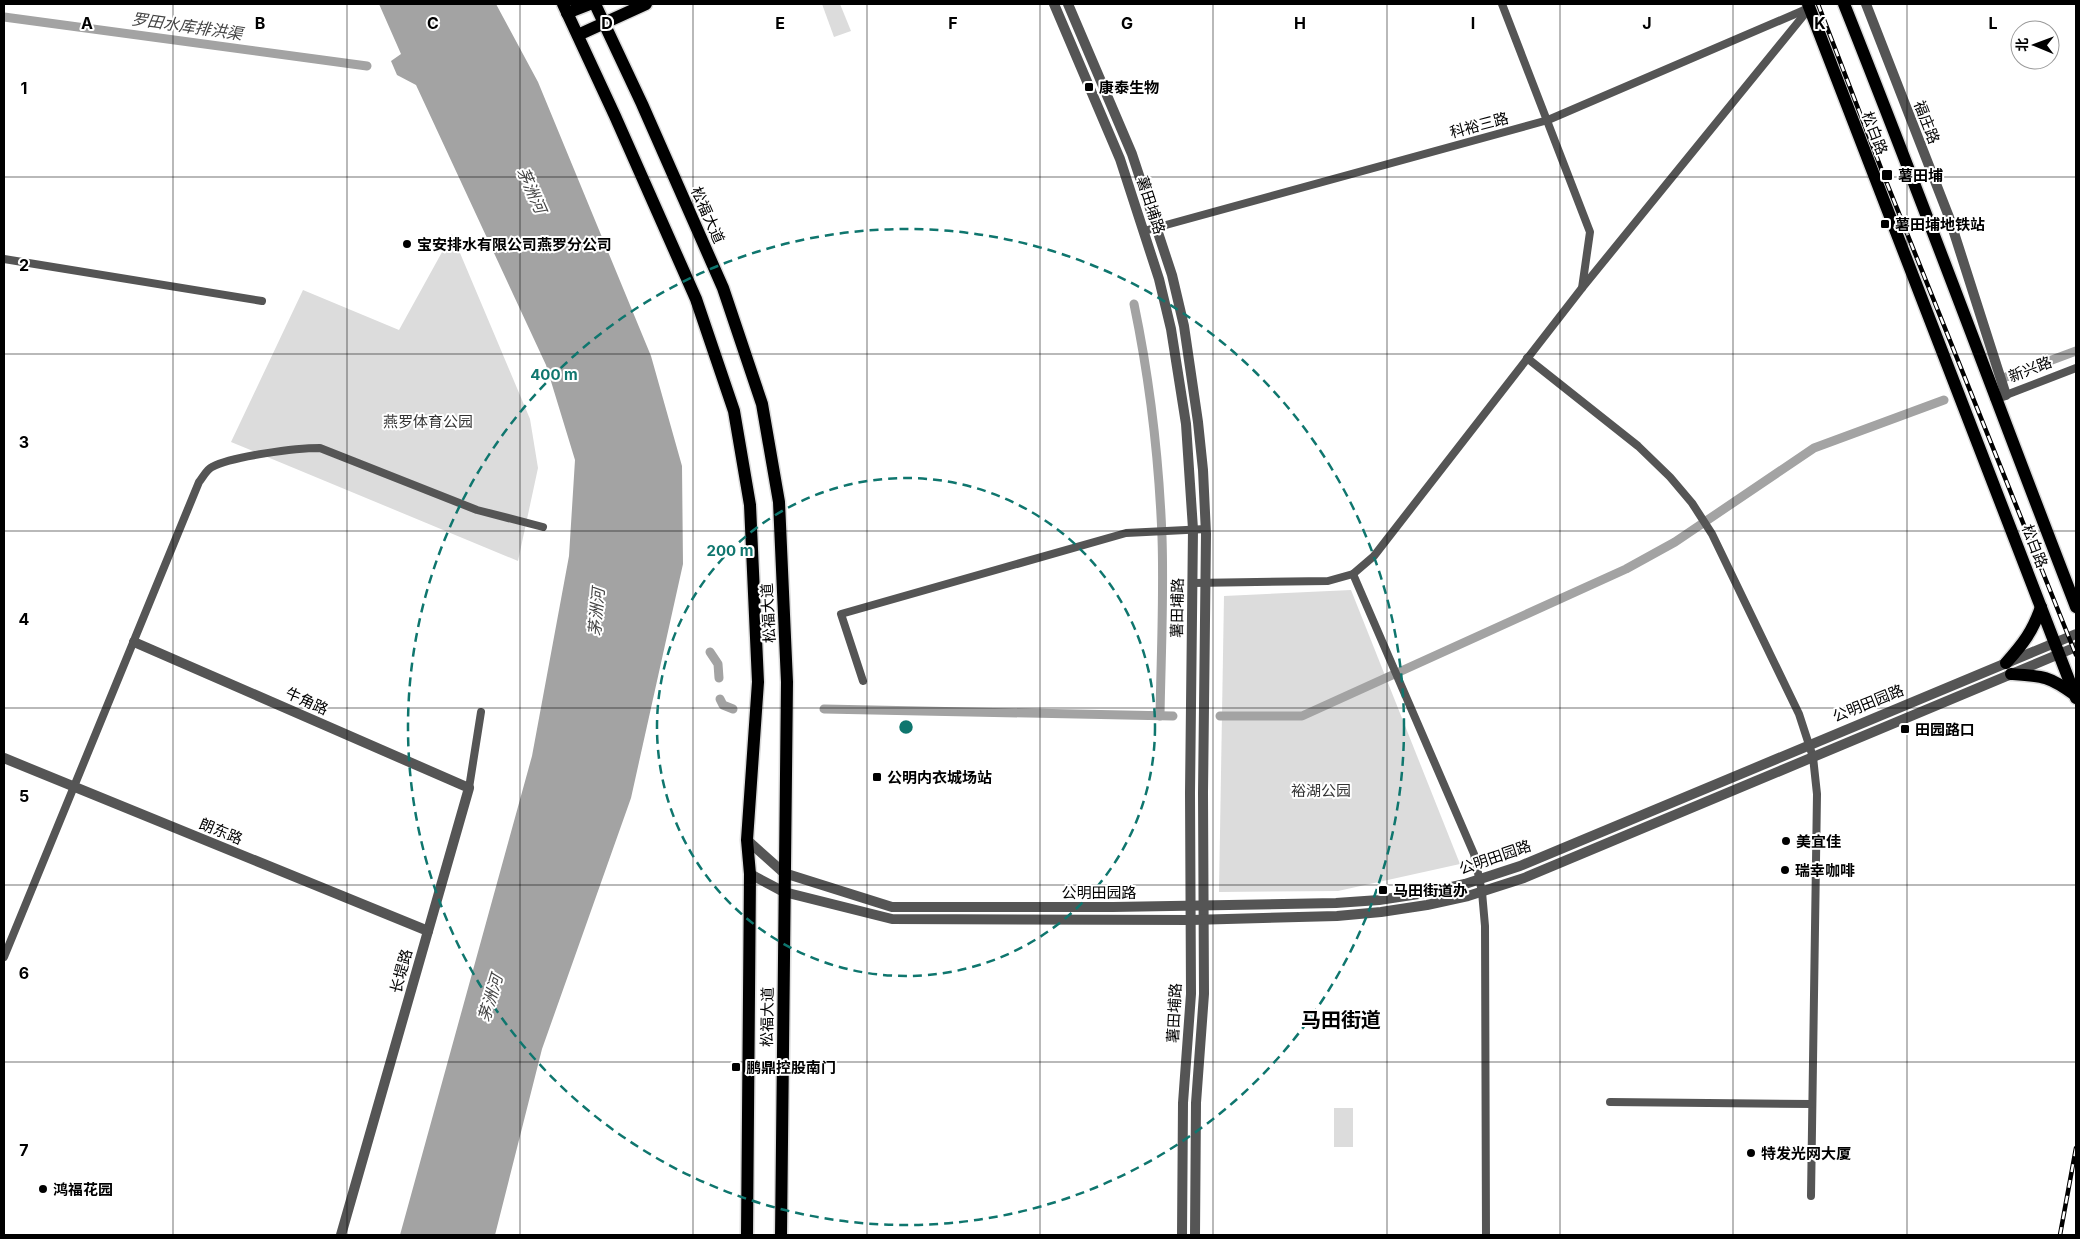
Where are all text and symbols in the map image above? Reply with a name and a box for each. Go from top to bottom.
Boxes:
water label: 罗田水库排洪渠 [130,8,246,44]
text: A [81,13,93,33]
text: B [255,13,265,33]
text: C [427,13,439,33]
text: D [601,13,613,33]
text: E [775,13,785,33]
text: F [948,13,958,33]
text: G [1121,13,1133,33]
text: H [1294,13,1306,33]
text: I [1471,13,1475,33]
text: J [1642,13,1652,33]
text: K [1814,13,1826,33]
text: L [1988,13,1998,33]
north arrow [2010,20,2060,70]
text: 北 [2013,38,2030,52]
text: 1 [21,78,27,98]
place label: 康泰生物 [1099,78,1159,97]
marker: 康泰生物 [1083,81,1095,93]
street label: 福庄路 [1910,98,1944,146]
street label: 科裕三路 [1448,108,1510,142]
street label: 松白路 [1858,109,1892,157]
water label: 茅洲河 [513,164,552,219]
place label: 薯田埔 [1898,166,1943,185]
marker: 薯田埔 [1880,168,1894,182]
street label: 薯田埔路 [1133,174,1169,236]
street label: 松福大道 [687,184,729,246]
place label: 薯田埔地铁站 [1895,215,1985,234]
marker: 薯田埔地铁站 [1879,218,1891,230]
place label: 宝安排水有限公司燕罗分公司 [417,235,612,254]
marker: 宝安排水有限公司燕罗分公司 [401,238,413,250]
text: 2 [19,255,29,275]
street label: 新兴路 [2006,352,2054,386]
text: 400 m [530,365,578,384]
park label: 燕罗体育公园 [383,412,473,431]
text: 3 [19,432,29,452]
street label: 松白路 [2018,522,2052,570]
text: 200 m [707,541,753,560]
street label: 薯田埔路 [1167,578,1187,638]
street label: 松福大道 [757,583,779,643]
water label: 茅洲河 [584,584,608,637]
text: 4 [19,609,30,629]
street label: 公明田园路 [1830,680,1906,726]
street label: 牛角路 [283,683,331,719]
centre of rings [897,718,915,736]
place label: 田园路口 [1915,720,1975,739]
marker: 田园路口 [1899,723,1911,735]
place label: 公明内衣城场站 [887,768,992,787]
marker: 公明内衣城场站 [871,771,883,783]
park label: 裕湖公园 [1291,781,1351,800]
text: 5 [19,786,29,806]
street label: 朗东路 [197,814,245,848]
place label: 美宜佳 [1796,832,1841,851]
marker: 美宜佳 [1780,835,1792,847]
street label: 公明田园路 [1456,836,1534,878]
place label: 瑞幸咖啡 [1795,861,1855,880]
marker: 瑞幸咖啡 [1779,864,1791,876]
place label: 马田街道办 [1393,881,1468,900]
street label: 公明田园路 [1061,883,1137,902]
marker: 马田街道办 [1377,884,1389,896]
street label: 长堤路 [386,947,416,995]
text: 6 [19,963,29,983]
water label: 茅洲河 [473,969,507,1024]
street label: 薯田埔路 [1163,983,1185,1043]
street label: 松福大道 [757,987,777,1047]
district label: 马田街道 [1301,1008,1381,1032]
place label: 鹏鼎控股南门 [746,1058,836,1077]
marker: 鹏鼎控股南门 [730,1061,742,1073]
text: 7 [19,1140,29,1160]
place label: 特发光网大厦 [1761,1144,1851,1163]
marker: 特发光网大厦 [1745,1147,1757,1159]
place label: 鸿福花园 [53,1180,113,1199]
marker: 鸿福花园 [37,1183,49,1195]

